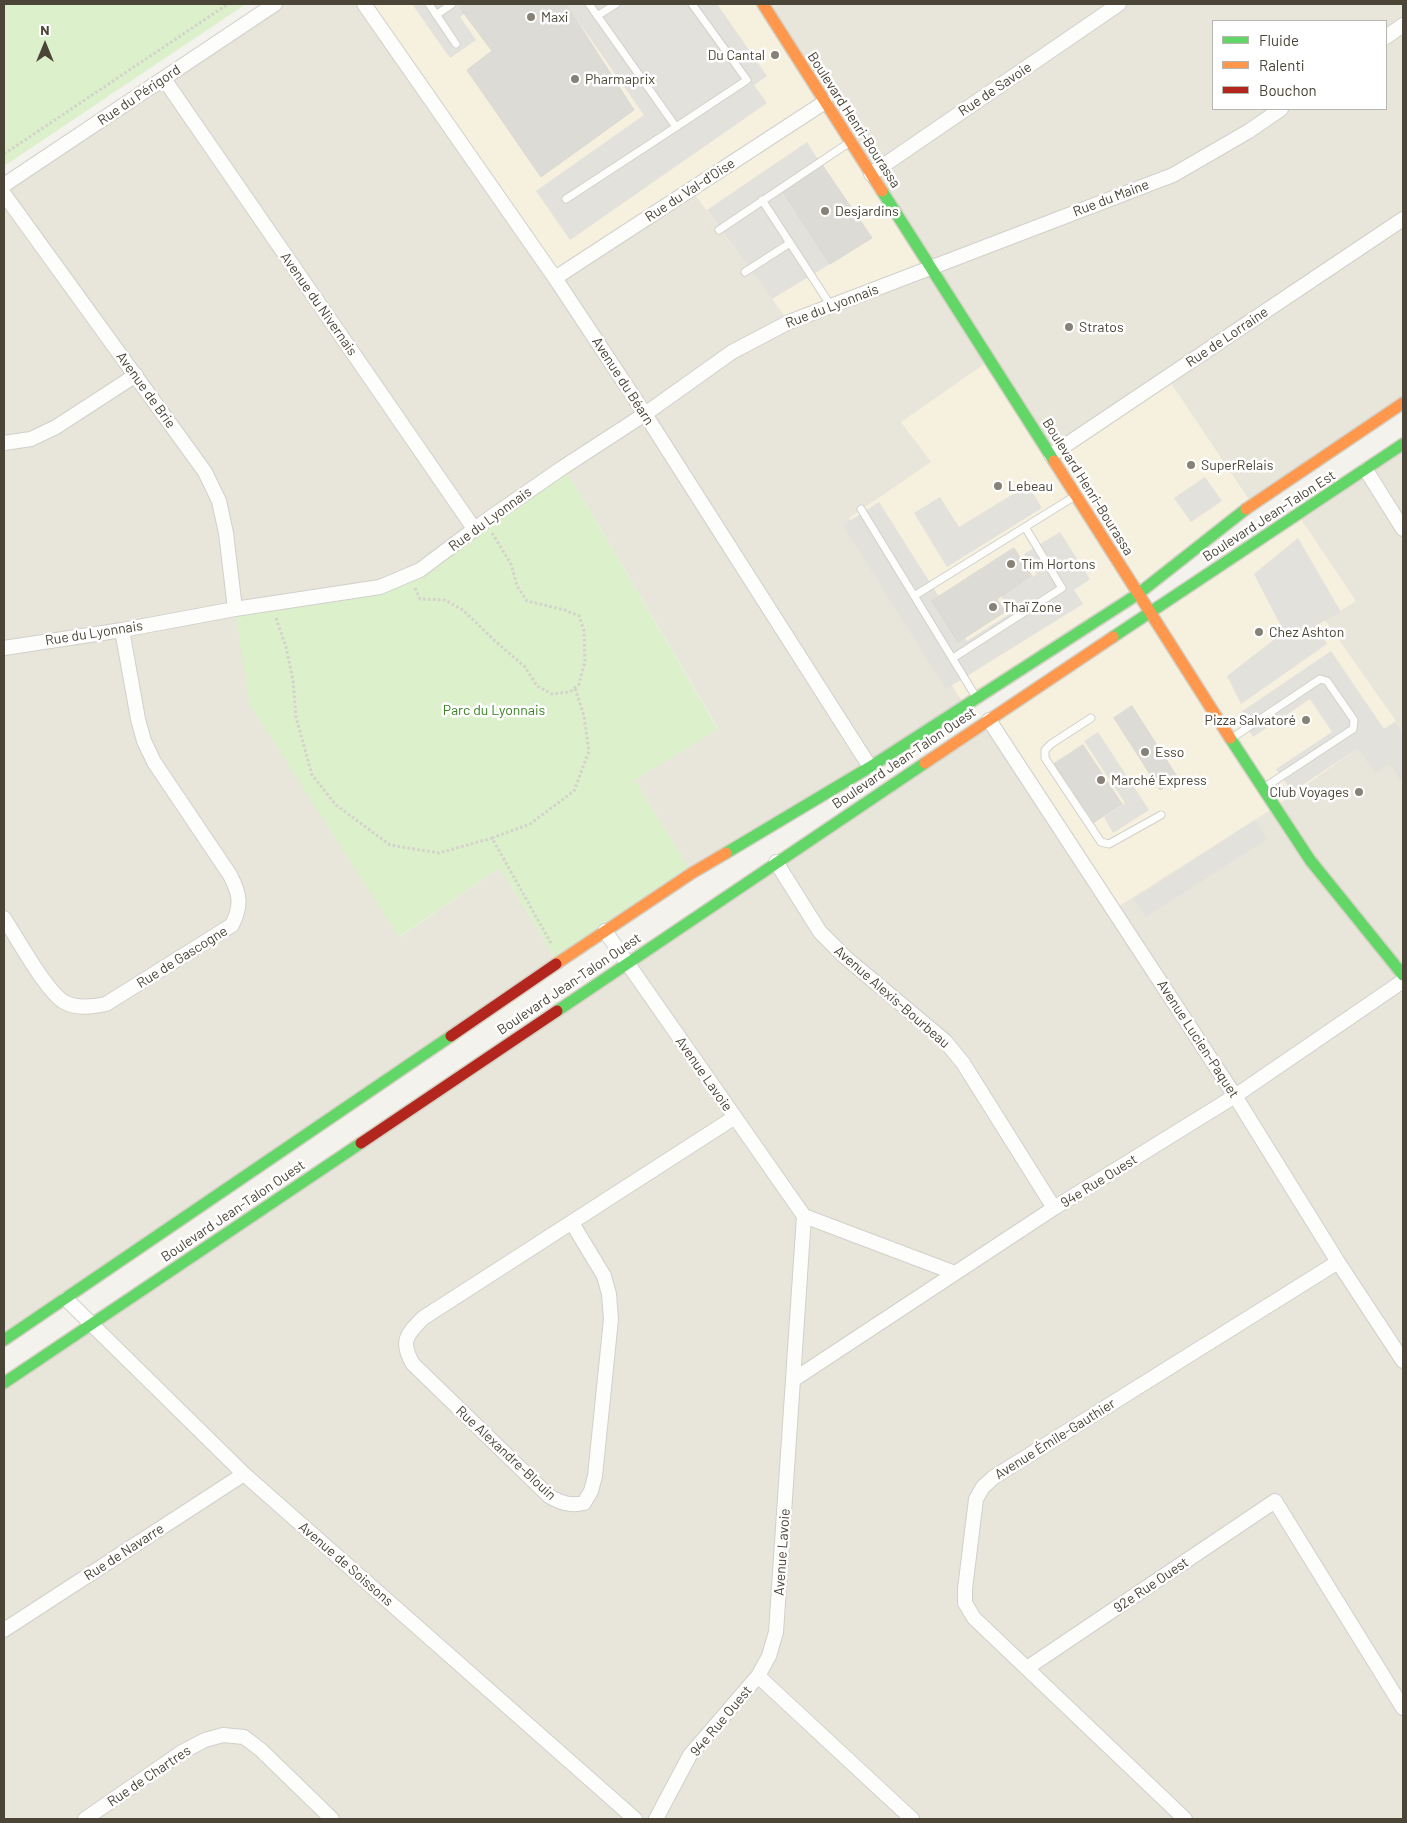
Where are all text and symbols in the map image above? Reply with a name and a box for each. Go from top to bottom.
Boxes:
place label: Maxi [541,9,568,25]
marker: Maxi [525,11,537,23]
north arrow [20,20,70,70]
legend [1212,20,1387,110]
text: N [40,21,50,38]
text: Fluide [1259,31,1299,49]
place label: Du Cantal [708,47,765,63]
marker: Du Cantal [769,49,781,61]
street label: Boulevard Henri-Bourassa [804,49,904,191]
text: Ralenti [1259,56,1305,74]
street label: Rue de Savoie [955,58,1035,120]
street label: Rue du Périgord [94,61,184,129]
place label: Pharmaprix [585,71,655,87]
marker: Pharmaprix [569,73,581,85]
text: Bouchon [1259,81,1317,99]
street label: Rue du Val-d'Oise [642,155,738,225]
street label: Rue du Maine [1071,176,1151,220]
place label: Desjardins [835,203,899,219]
marker: Desjardins [819,205,831,217]
street label: Avenue du Nivernais [277,249,361,359]
street label: Rue du Lyonnais [783,281,881,331]
street label: Rue de Lorraine [1183,303,1271,371]
place label: Stratos [1079,319,1124,335]
marker: Stratos [1063,321,1075,333]
street label: Avenue du Béarn [588,334,658,428]
street label: Avenue de Brie [113,349,179,431]
street label: Boulevard Henri-Bourassa [1039,415,1137,559]
place label: SuperRelais [1201,457,1274,473]
marker: SuperRelais [1185,459,1197,471]
street label: Boulevard Jean-Talon Est [1200,467,1338,565]
place label: Lebeau [1008,478,1053,494]
marker: Lebeau [992,480,1004,492]
street label: Rue du Lyonnais [445,483,535,555]
place label: Tim Hortons [1021,556,1096,572]
marker: Tim Hortons [1005,558,1017,570]
place label: Thaï Zone [1003,599,1062,615]
marker: Thaï Zone [987,601,999,613]
street label: Rue du Lyonnais [44,617,144,649]
place label: Chez Ashton [1269,624,1344,640]
marker: Chez Ashton [1253,626,1265,638]
park label: Parc du Lyonnais [443,702,545,718]
street label: Boulevard Jean-Talon Ouest [829,704,979,812]
place label: Pizza Salvatoré [1205,712,1296,728]
marker: Pizza Salvatoré [1300,714,1312,726]
place label: Esso [1155,744,1184,760]
marker: Esso [1139,746,1151,758]
place label: Marché Express [1111,772,1207,788]
marker: Marché Express [1095,774,1107,786]
place label: Club Voyages [1269,784,1349,800]
marker: Club Voyages [1353,786,1365,798]
street label: Rue de Gascogne [134,922,230,992]
street label: Boulevard Jean-Talon Ouest [494,930,644,1038]
street label: Avenue Alexis-Bourbeau [831,942,953,1052]
street label: Avenue Lucien-Paquet [1154,977,1242,1101]
street label: Avenue Lavoie [672,1033,736,1115]
street label: 94e Rue Ouest [1058,1151,1140,1211]
street label: Boulevard Jean-Talon Ouest [158,1157,308,1265]
street label: Avenue Émile-Gauthier [992,1395,1118,1483]
street label: Rue Alexandre-Blouin [453,1402,559,1504]
street label: Avenue Lavoie [771,1508,793,1596]
street label: Avenue de Soissons [295,1518,397,1610]
street label: Rue de Navarre [81,1520,167,1584]
street label: 92e Rue Ouest [1110,1554,1192,1616]
street label: 94e Rue Ouest [687,1682,755,1760]
street label: Rue de Chartres [104,1742,194,1810]

